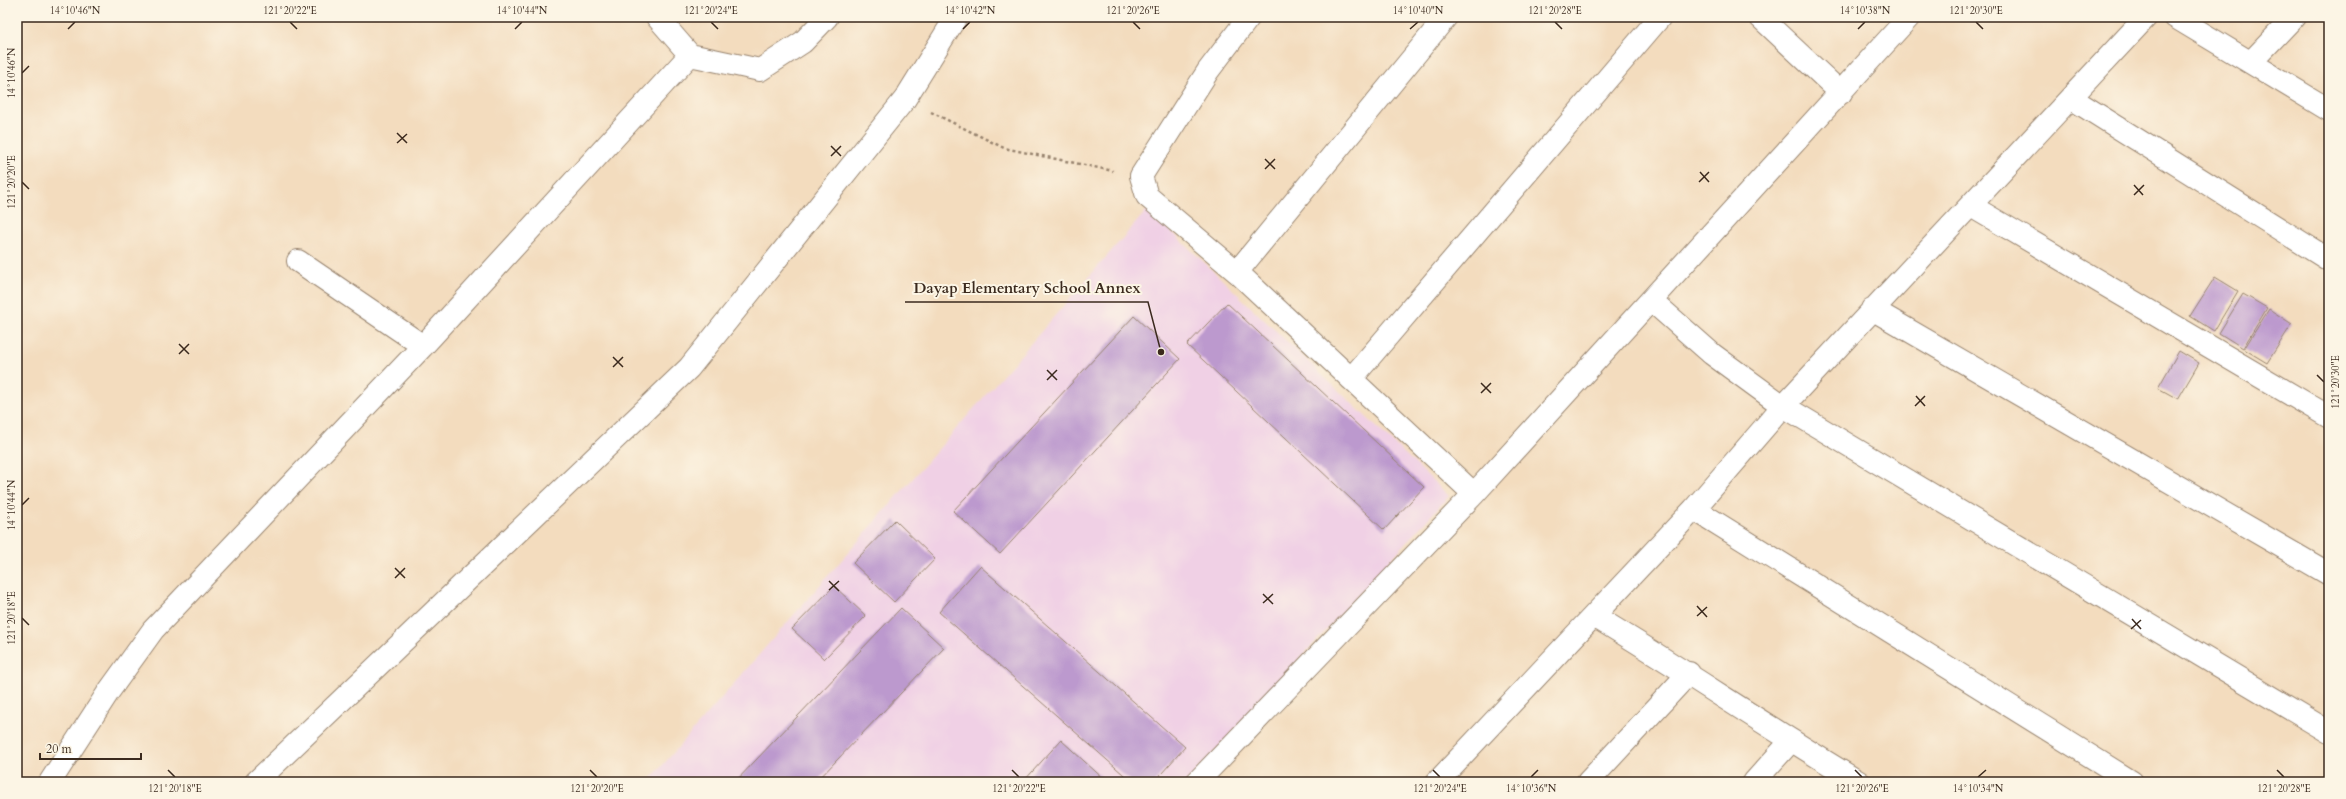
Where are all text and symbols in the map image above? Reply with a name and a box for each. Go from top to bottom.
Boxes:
text: 14°10'46"N [50,4,101,18]
text: 121°20'22"E [263,4,317,18]
text: 14°10'44"N [497,4,548,18]
text: 121°20'24"E [684,4,738,18]
text: 14°10'42"N [945,4,996,18]
text: 121°20'26"E [1106,4,1160,18]
text: 14°10'40"N [1393,4,1444,18]
text: 121°20'28"E [1528,4,1582,18]
text: 14°10'38"N [1840,4,1891,18]
text: 121°20'30"E [1949,4,2003,18]
text: 14°10'46"N [5,47,19,98]
text: 121°20'20"E [5,155,19,209]
callout: Dayap Elementary School Annex [905,275,1148,302]
text: Dayap Elementary School Annex [913,278,1141,298]
text: 121°20'30"E [2329,355,2343,409]
text: 14°10'44"N [5,479,19,530]
text: 121°20'18"E [5,591,19,645]
scale bar [40,735,141,761]
text: 20 m [46,741,73,757]
text: 121°20'18"E [148,782,202,796]
text: 121°20'20"E [570,782,624,796]
text: 121°20'22"E [992,782,1046,796]
text: 121°20'24"E [1413,782,1467,796]
text: 14°10'36"N [1506,782,1557,796]
text: 121°20'26"E [1835,782,1889,796]
text: 14°10'34"N [1953,782,2004,796]
text: 121°20'28"E [2257,782,2311,796]

